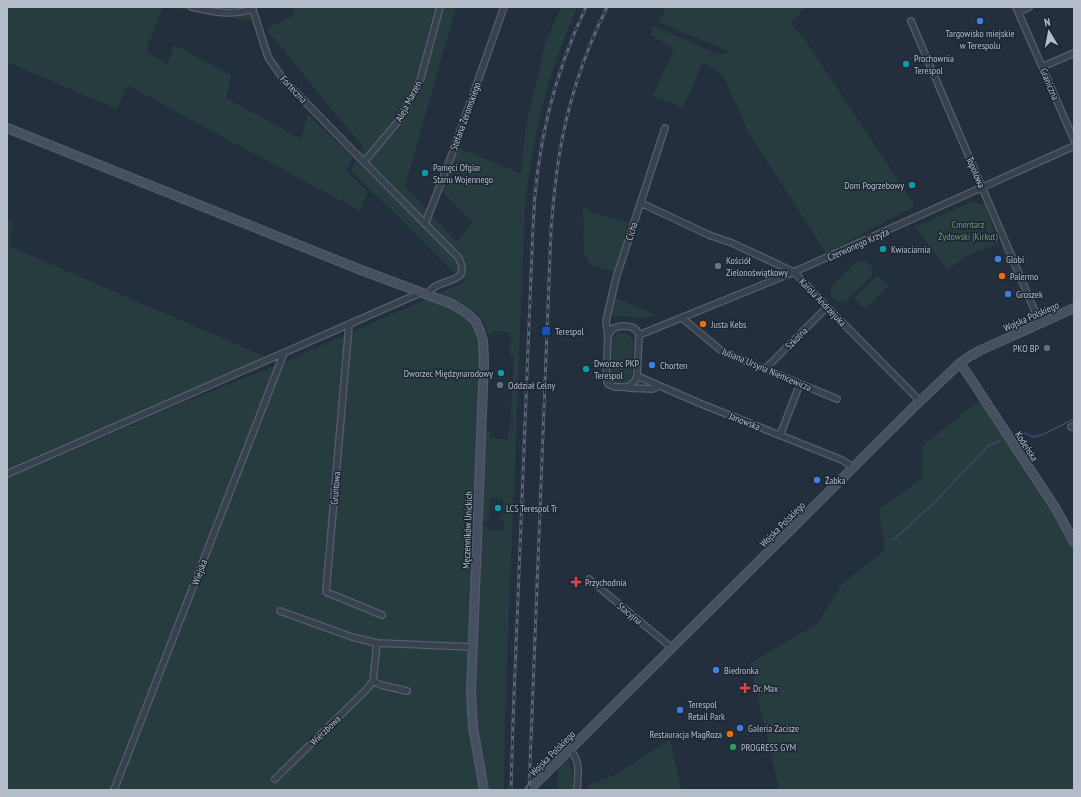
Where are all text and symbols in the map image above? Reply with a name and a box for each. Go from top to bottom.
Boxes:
north arrow [1029,12,1069,52]
text: N [1043,15,1051,30]
marker: Targowisko miejskie w Terespolu [975,16,985,26]
place label: Targowisko miejskie w Terespolu [945,27,1015,52]
place label: Prochownia Terespol [914,52,954,77]
marker: Prochownia Terespol [901,59,911,69]
street label: Graniczna [1037,66,1062,102]
street label: Forteczna [277,73,310,106]
street label: Aleja Marzeń [392,79,425,124]
street label: Stefana Żeromskiego [447,80,484,152]
street label: Topolowa [963,155,988,190]
place label: Pamęci Ofgiar Stanu Wojennego [433,161,493,186]
marker: Pamęci Ofgiar Stanu Wojennego [420,168,430,178]
place label: Dom Pogrzebowy [844,179,904,192]
marker: Dom Pogrzebowy [907,180,917,190]
park label: Cmentarz Żydowski (Kirkut) [938,218,998,243]
street label: Cicha [622,220,641,242]
street label: Czerwonego Krzyża [825,225,891,264]
place label: Kwiaciarnia [891,243,931,256]
marker: Kwiaciarnia [878,244,888,254]
place label: Globi [1006,253,1024,266]
place label: Kościół Zielonoświątkowy [726,254,788,279]
marker: Globi [993,254,1003,264]
marker: Kościół Zielonoświątkowy [713,261,723,271]
place label: Palermo [1010,270,1038,283]
marker: Palermo [997,271,1007,281]
street label: Karola Andrzejuka [796,275,849,329]
place label: Groszek [1016,288,1043,301]
marker: Groszek [1003,289,1013,299]
street label: Wojska Polskiego [1002,298,1061,334]
place label: Justa Kebs [710,318,747,331]
marker: Justa Kebs [698,319,708,329]
street label: Szkolna [782,324,810,352]
marker: Terespol [540,325,552,337]
place label: Terespol [555,325,584,338]
place label: PKO BP [1013,342,1039,355]
marker: PKO BP [1042,343,1052,353]
street label: Juliana Ursyna Niemcewicza [719,344,814,394]
place label: Dworzec PKP Terespol [594,357,640,382]
place label: Chorten [660,359,687,372]
marker: Chorten [647,360,657,370]
marker: Dworzec PKP Terespol [581,364,591,374]
place label: Dworzec Międzynarodowy [404,367,493,380]
marker: Dworzec Międzynarodowy [496,368,506,378]
place label: Oddział Celny [508,379,556,392]
marker: Oddział Celny [495,380,505,390]
street label: Janowska [727,409,762,434]
street label: Kodeńska [1012,429,1041,464]
street label: Gruntowa [328,471,343,505]
place label: Żabka [825,474,845,487]
marker: Żabka [812,475,822,485]
street label: Męczenników Unickich [460,491,475,569]
street label: Wojska Polskiego [757,499,808,550]
place label: LCS Terespol Tr [506,502,558,515]
marker: LCS Terespol Tr [493,503,503,513]
street label: Wiejska [189,558,210,587]
marker: Przychodnia [570,576,582,588]
place label: Przychodnia [585,576,626,589]
street label: Stacyjna [614,599,645,628]
place label: Biedronka [724,664,759,677]
marker: Biedronka [711,665,721,675]
place label: Dr. Max [753,682,778,695]
marker: Dr. Max [740,683,750,693]
place label: Terespol Retail Park [688,698,725,723]
marker: Terespol Retail Park [675,705,685,715]
street label: Wierzbowa [307,713,343,748]
place label: Galeria Zacisze [748,722,799,735]
marker: Galeria Zacisze [735,723,745,733]
street label: Wojska Polskiego [527,728,578,779]
place label: Restauracja MagRoza [650,728,722,741]
marker: Restauracja MagRoza [725,729,735,739]
place label: PROGRESS GYM [741,741,796,754]
marker: PROGRESS GYM [728,742,738,752]

